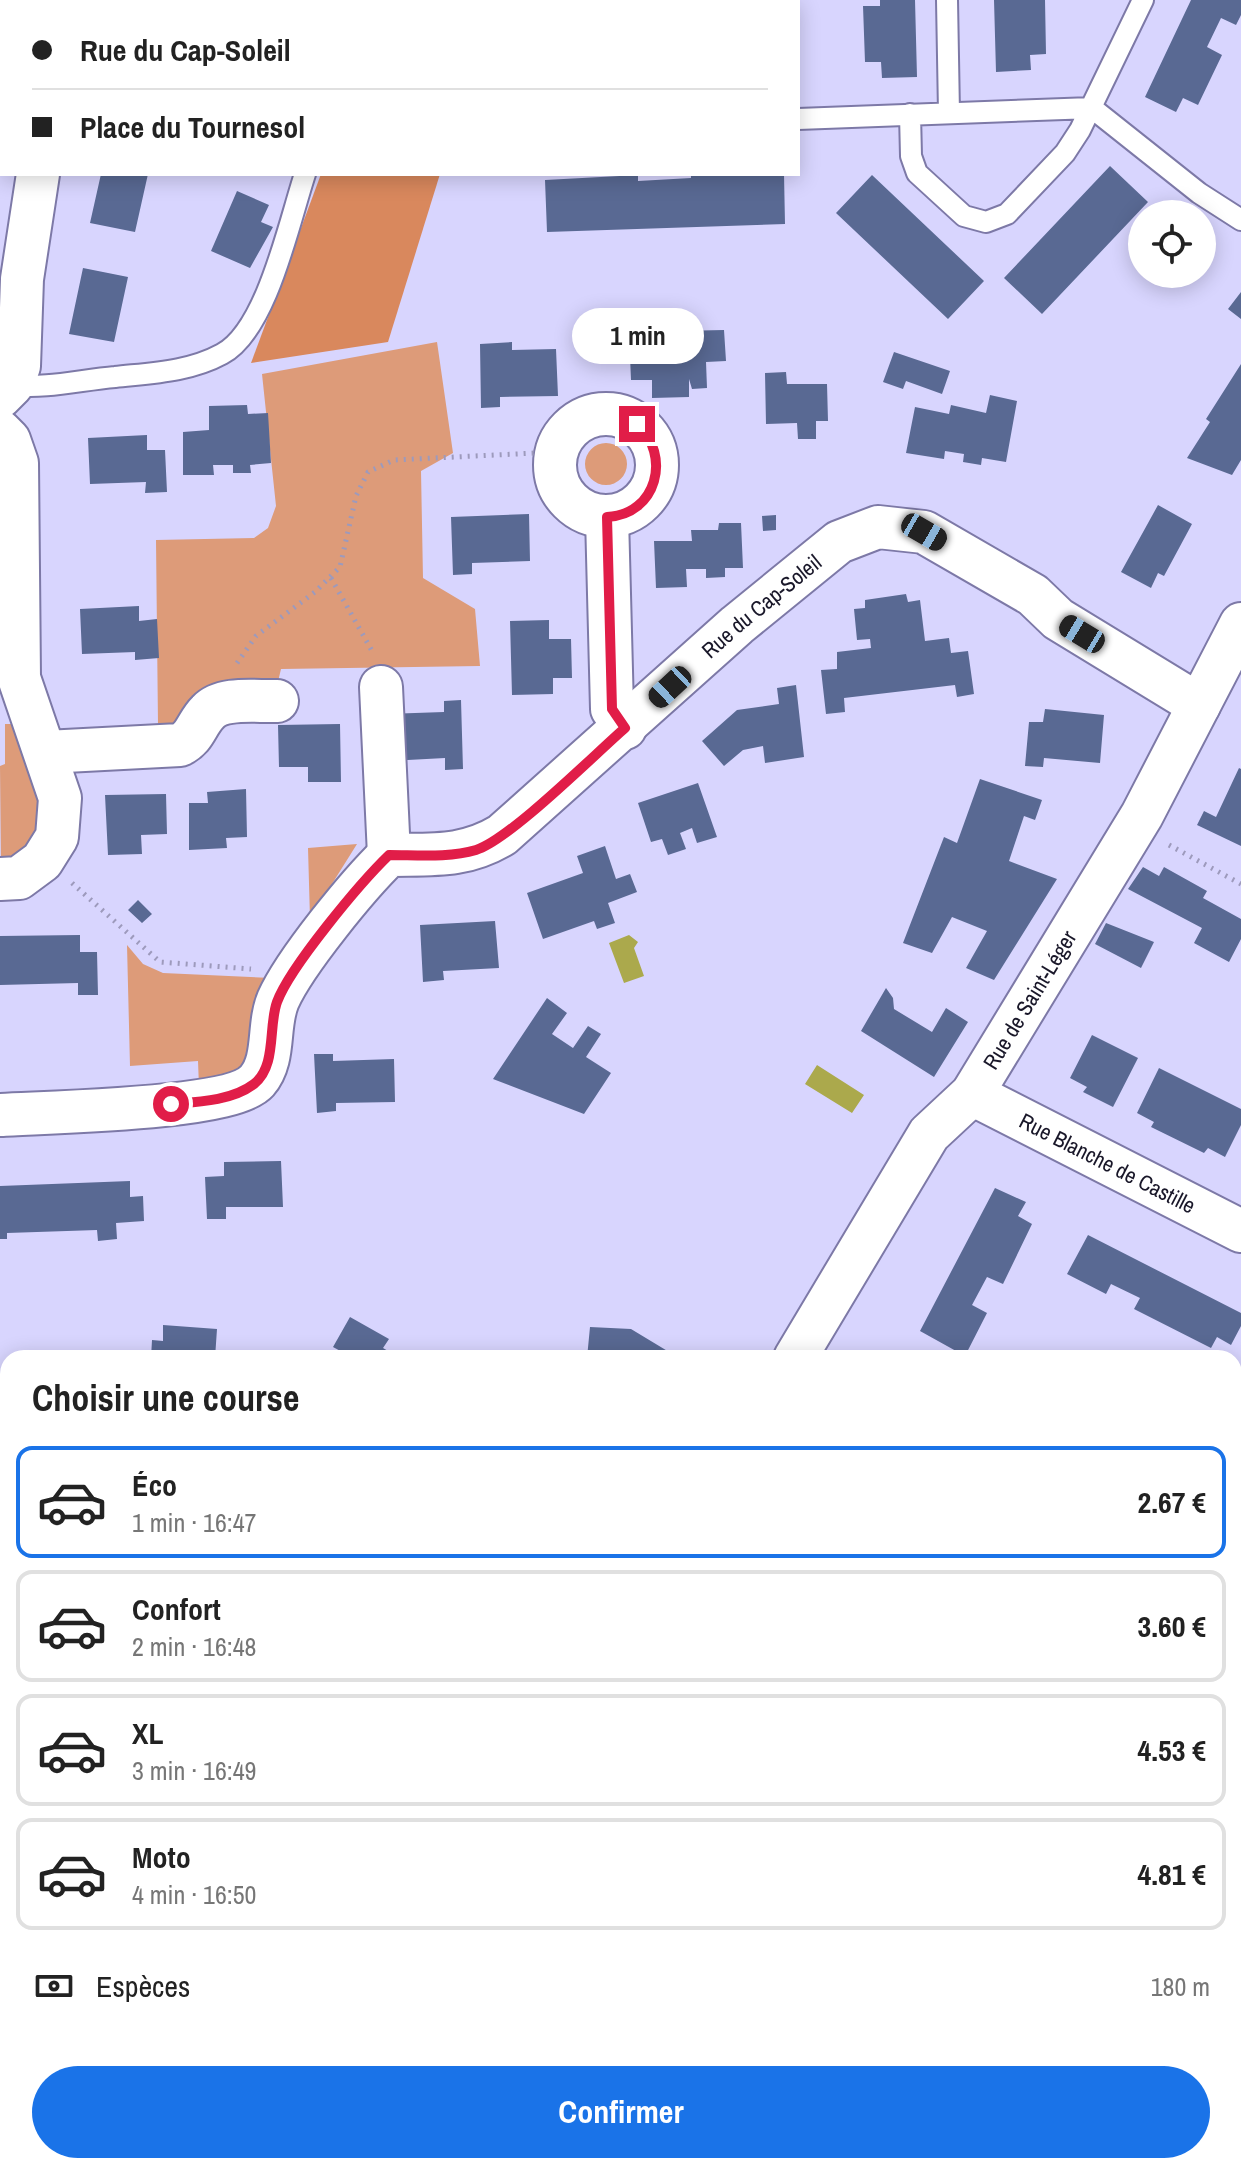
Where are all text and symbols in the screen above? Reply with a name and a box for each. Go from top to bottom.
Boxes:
text: Rue du Cap-Soleil [80,30,291,70]
text: Place du Tournesol [80,107,305,147]
map controls [1128,200,1216,288]
button: locate [1128,200,1216,288]
callout: 1 min [571,308,703,364]
text: 1 min [610,318,666,353]
route end [619,406,655,442]
car [897,510,951,554]
street label: Rue du Cap-Soleil [695,547,828,665]
car [1055,611,1109,657]
car [644,662,696,712]
street label: Rue de Saint-Léger [976,925,1083,1075]
route start [153,1086,189,1122]
street label: Rue Blanche de Castille [1014,1106,1201,1220]
text: Choisir une course [32,1374,299,1422]
text: Éco [132,1465,177,1505]
icon: car [36,1466,108,1538]
text: 2.67 € [1138,1482,1206,1522]
text: 1 min · 16:47 [132,1505,256,1540]
text: Confort [132,1589,221,1629]
icon: car [36,1590,108,1662]
text: 3.60 € [1138,1606,1206,1646]
text: 2 min · 16:48 [132,1629,256,1664]
text: XL [132,1713,163,1753]
icon: car [36,1714,108,1786]
text: 4.53 € [1138,1730,1206,1770]
text: 3 min · 16:49 [132,1753,256,1788]
text: Moto [132,1837,191,1877]
icon: car [36,1838,108,1910]
text: 4.81 € [1138,1854,1206,1894]
text: 4 min · 16:50 [132,1877,256,1912]
icon: cash [32,1964,76,2008]
text: Espèces [96,1966,190,2006]
text: 180 m [1151,1969,1210,2004]
button: Confirmer [32,2066,1210,2158]

